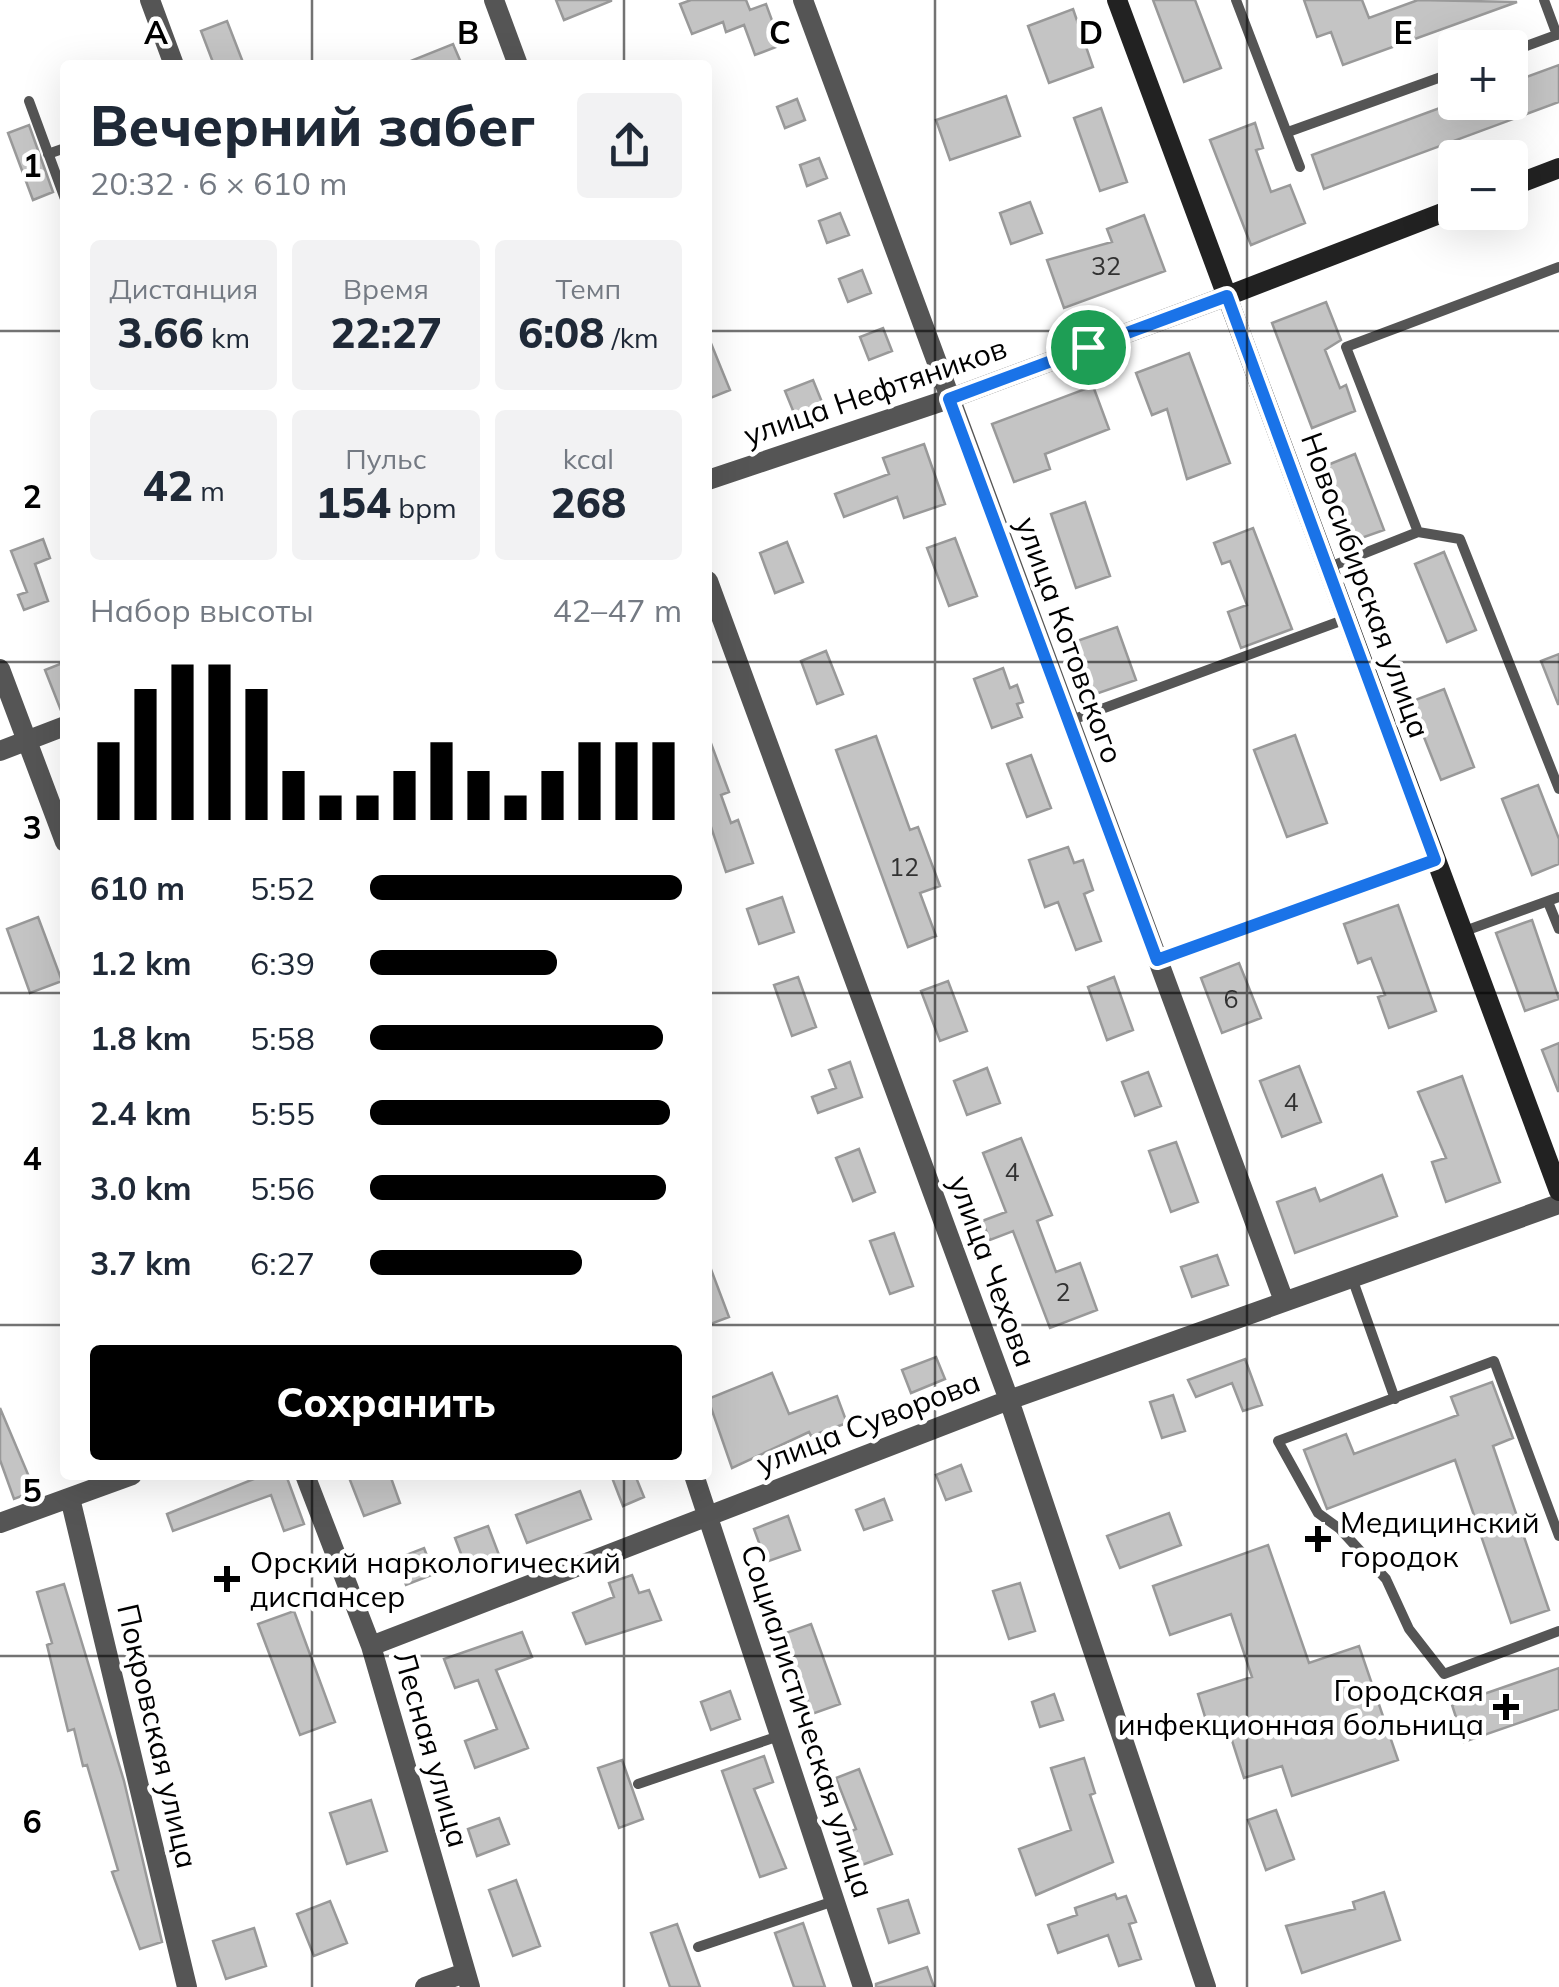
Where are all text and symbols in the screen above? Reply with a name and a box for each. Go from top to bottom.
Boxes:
text: A [144,12,168,52]
text: B [457,12,479,52]
text: C [769,12,791,52]
text: D [1079,12,1103,52]
text: E [1393,12,1413,52]
map controls [1438,30,1528,230]
button: + [1438,30,1528,120]
text: Вечерний забег [90,91,535,160]
button: share [577,93,682,198]
button: − [1438,140,1528,230]
text: 1 [22,145,42,185]
text: 20:32 · 6 × 610 m [90,163,347,203]
house number: 32 [1091,250,1121,281]
text: Дистанция [109,271,258,306]
text: Время [343,271,429,306]
text: Темп [555,271,621,306]
pin [1046,305,1131,390]
text: 3.66 [117,306,204,359]
text: 22:27 [330,306,442,359]
text: 6:08 [518,306,604,359]
text: km [204,320,250,355]
text: /km [604,320,659,355]
icon: arrive [1061,320,1116,375]
street label: улица Нефтяников [739,328,1011,454]
street label: Новосибирская улица [1293,427,1439,743]
text: Пульс [345,441,427,476]
text: kcal [563,441,614,476]
text: 42 [143,459,193,512]
text: m [193,473,225,508]
text: 2 [22,476,42,516]
text: 154 [315,476,391,529]
text: 268 [551,476,626,529]
text: bpm [391,490,457,525]
street label: улица Котовского [1008,512,1132,768]
text: Набор высоты [90,590,314,630]
text: 42–47 m [553,590,682,630]
text: 3 [22,807,42,847]
house number: 12 [889,851,919,882]
text: 610 m [90,868,185,908]
text: 5:52 [250,868,315,908]
text: 1.2 km [90,943,192,983]
text: 6:39 [250,943,315,983]
house number: 6 [1223,983,1239,1014]
text: 1.8 km [90,1018,192,1058]
text: 5:58 [250,1018,315,1058]
house number: 4 [1283,1086,1299,1117]
text: 2.4 km [90,1093,192,1133]
text: 5:55 [250,1093,315,1133]
text: 4 [22,1138,42,1178]
house number: 4 [1004,1156,1020,1187]
text: 3.0 km [90,1168,192,1208]
text: 5:56 [250,1168,315,1208]
street label: улица Чехова [941,1170,1045,1372]
text: 3.7 km [90,1243,192,1283]
text: 6:27 [250,1243,315,1283]
house number: 2 [1055,1276,1071,1307]
button: Сохранить [90,1345,682,1460]
street label: улица Суворова [751,1362,985,1482]
text: 5 [22,1470,42,1510]
place label: Медицинский городок [1340,1503,1540,1575]
marker: Медицинский городок [1305,1526,1331,1552]
street label: Социалистическая улица [733,1540,883,1902]
place label: Орский наркологический диспансер [250,1543,621,1615]
marker: Орский наркологический диспансер [214,1566,240,1592]
street label: Покровская улица [109,1600,207,1872]
street label: Лесная улица [386,1646,478,1852]
place label: Городская инфекционная больница [1118,1671,1484,1743]
marker: Городская инфекционная больница [1493,1694,1519,1720]
text: 6 [22,1801,42,1841]

